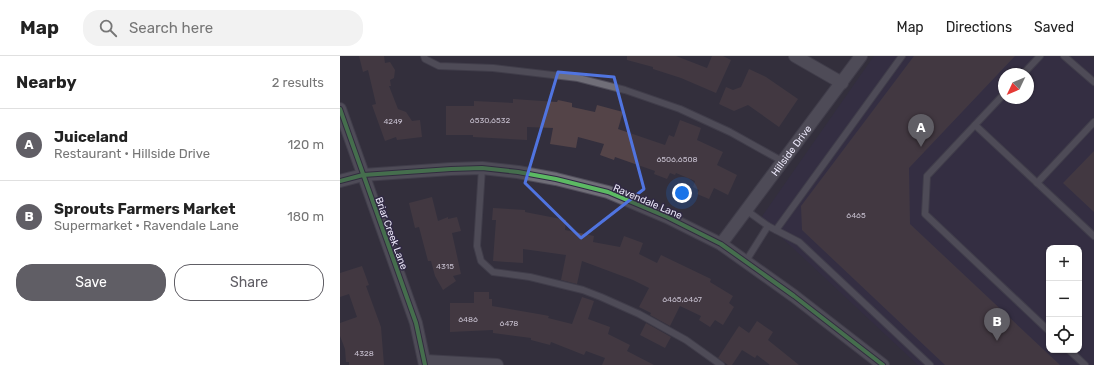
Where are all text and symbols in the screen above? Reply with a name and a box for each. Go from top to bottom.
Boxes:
search box [83,10,363,46]
text: Map [20,16,59,39]
icon: search [97,17,119,39]
text: Search here [129,19,213,37]
text: Map [897,19,924,36]
text: Directions [946,19,1012,36]
text: Saved [1034,19,1074,36]
north arrow [998,68,1034,104]
text: Nearby [16,72,77,92]
text: 2 results [272,75,324,90]
pin: A [908,114,934,147]
house number: 6530,6532 [470,116,510,125]
house number: 4249 [383,117,403,126]
street label: Hillside Drive [769,123,815,178]
text: Juiceland [54,128,128,146]
text: A [24,137,34,152]
text: 120 m [288,137,324,152]
text: Restaurant · Hillside Drive [54,146,210,161]
house number: 6506,6508 [656,155,698,164]
street label: Ravendale Lane [611,182,684,222]
your location [672,183,692,203]
street label: Briar Creek Lane [372,195,410,272]
text: Sprouts Farmers Market [54,200,235,218]
text: B [24,209,34,224]
text: 180 m [287,209,324,224]
house number: 6465 [846,211,866,220]
text: Supermarket · Ravendale Lane [54,218,239,233]
map controls [1046,245,1082,353]
button: + [1046,245,1082,281]
house number: 4315 [436,262,454,271]
button: Save [16,264,166,301]
button: Share [174,264,324,301]
button: − [1046,281,1082,317]
house number: 6465,6467 [662,295,702,304]
pin: B [984,308,1010,341]
house number: 6486 [458,315,478,324]
button: locate [1046,317,1082,353]
house number: 6478 [500,319,518,328]
house number: 4328 [354,349,374,358]

